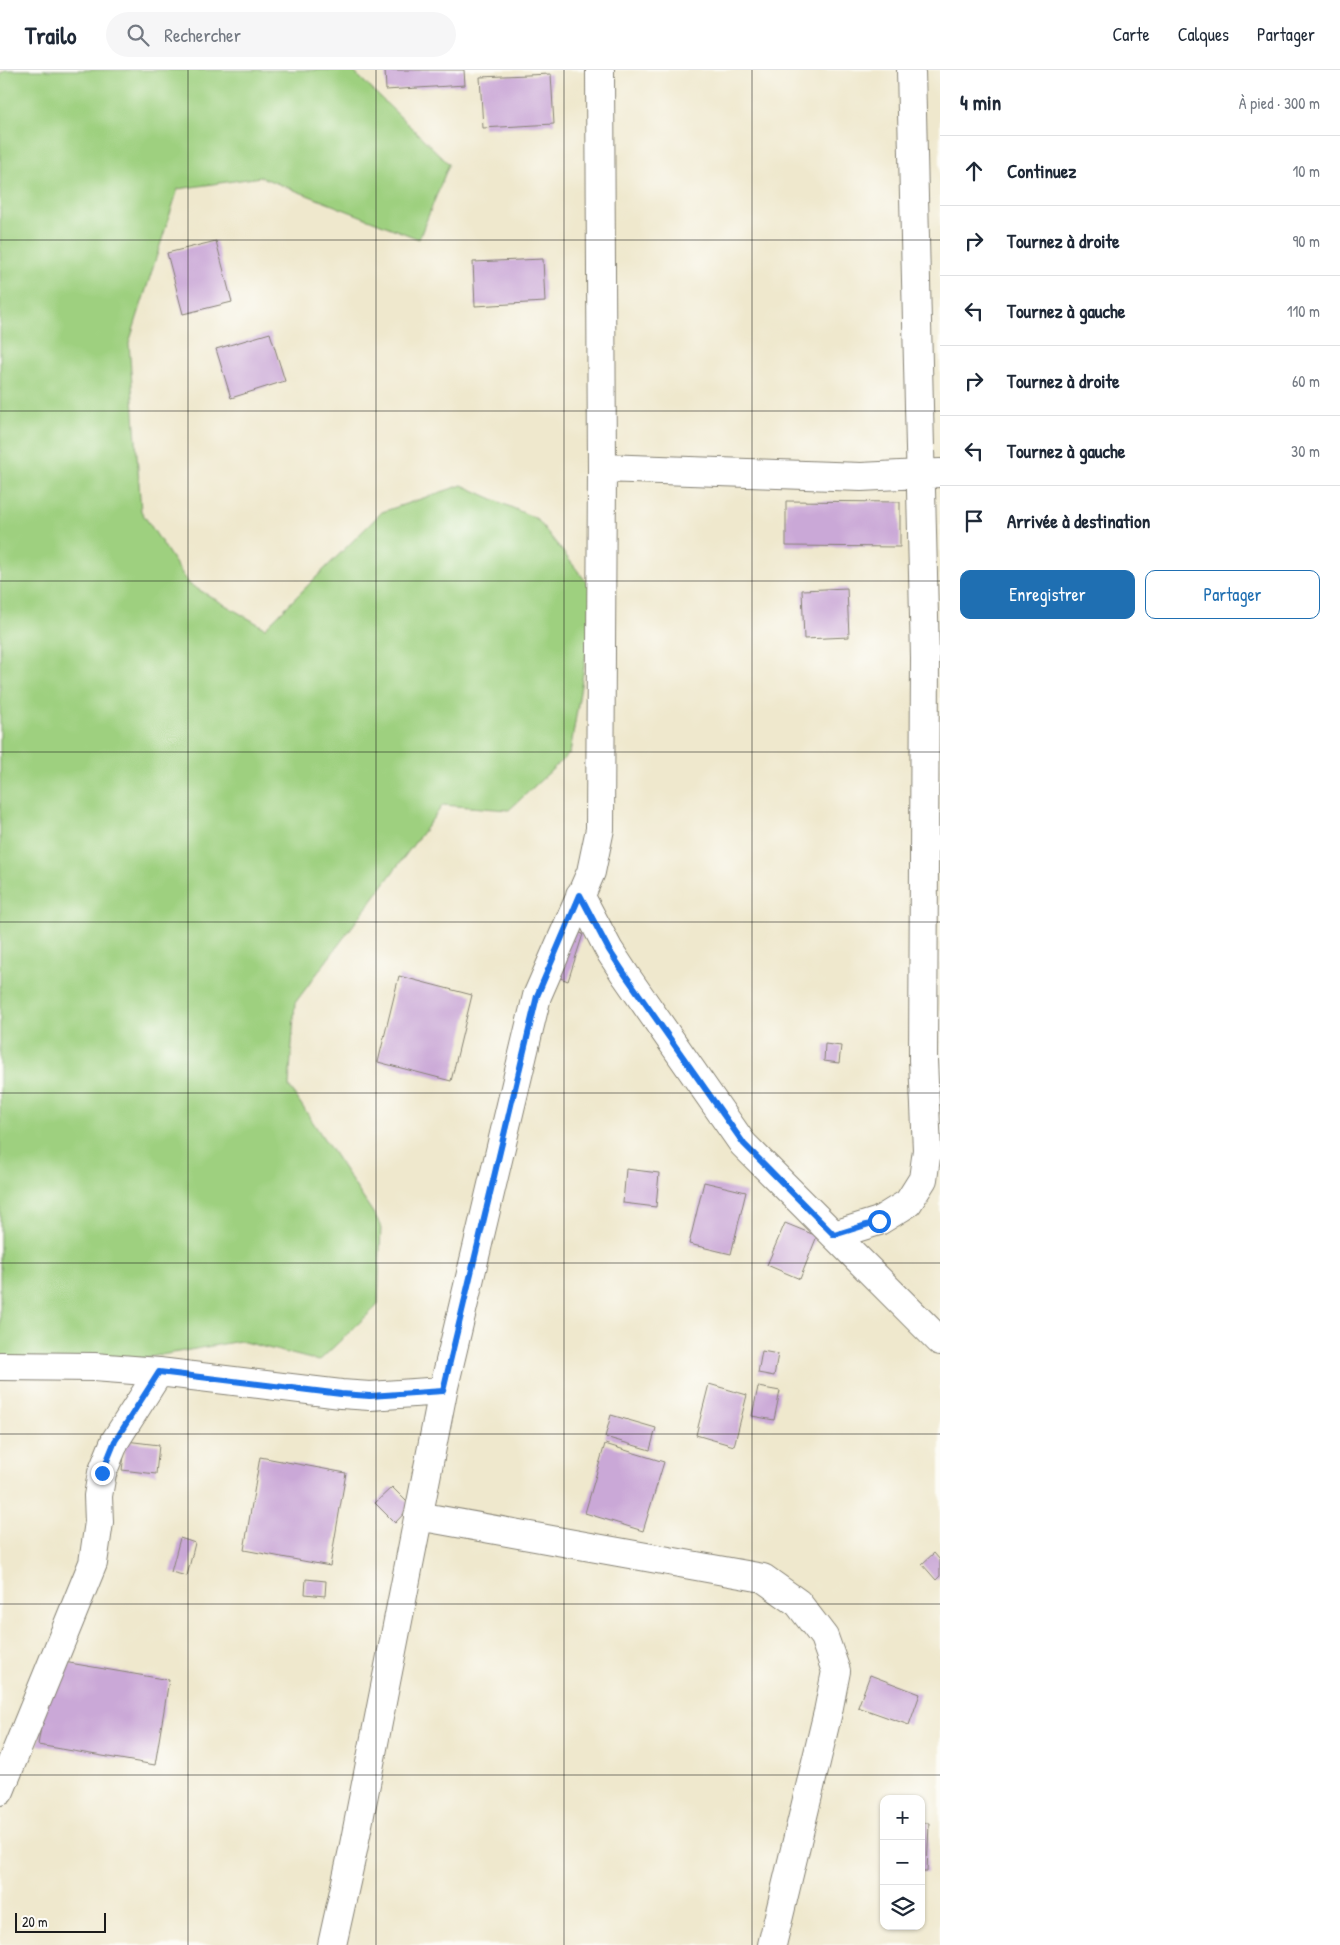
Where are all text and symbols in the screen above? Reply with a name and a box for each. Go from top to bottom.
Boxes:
search box [106,12,456,57]
text: Trailo [25,19,76,51]
icon: search [124,21,152,49]
text: Rechercher [164,22,241,48]
text: Carte [1112,22,1150,47]
text: Calques [1178,22,1229,47]
text: Partager [1257,22,1315,47]
text: 4 min [960,88,1001,117]
text: À pied · 300 m [1239,92,1320,114]
icon: ahead [960,157,988,185]
text: Continuez [1007,158,1076,184]
text: 10 m [1292,160,1320,182]
icon: right [960,227,988,255]
text: Tournez à droite [1007,228,1120,254]
text: 90 m [1292,230,1320,252]
icon: left [960,297,988,325]
text: Tournez à gauche [1007,298,1125,324]
text: 110 m [1287,300,1320,322]
icon: right [960,367,988,395]
text: Tournez à droite [1007,368,1120,394]
text: 60 m [1292,370,1320,392]
icon: left [960,437,988,465]
text: Tournez à gauche [1007,438,1125,464]
text: 30 m [1291,440,1320,462]
icon: arrive [960,507,988,535]
text: Arrivée à destination [1007,508,1150,534]
button: Enregistrer [960,570,1135,619]
button: Partager [1145,570,1320,619]
route start [868,1210,891,1233]
route end [91,1462,114,1485]
map controls [880,1795,925,1930]
button: + [880,1795,925,1840]
button: − [880,1840,925,1885]
button: layers [880,1885,925,1930]
scale bar [15,1910,106,1933]
text: 20 m [22,1912,48,1931]

